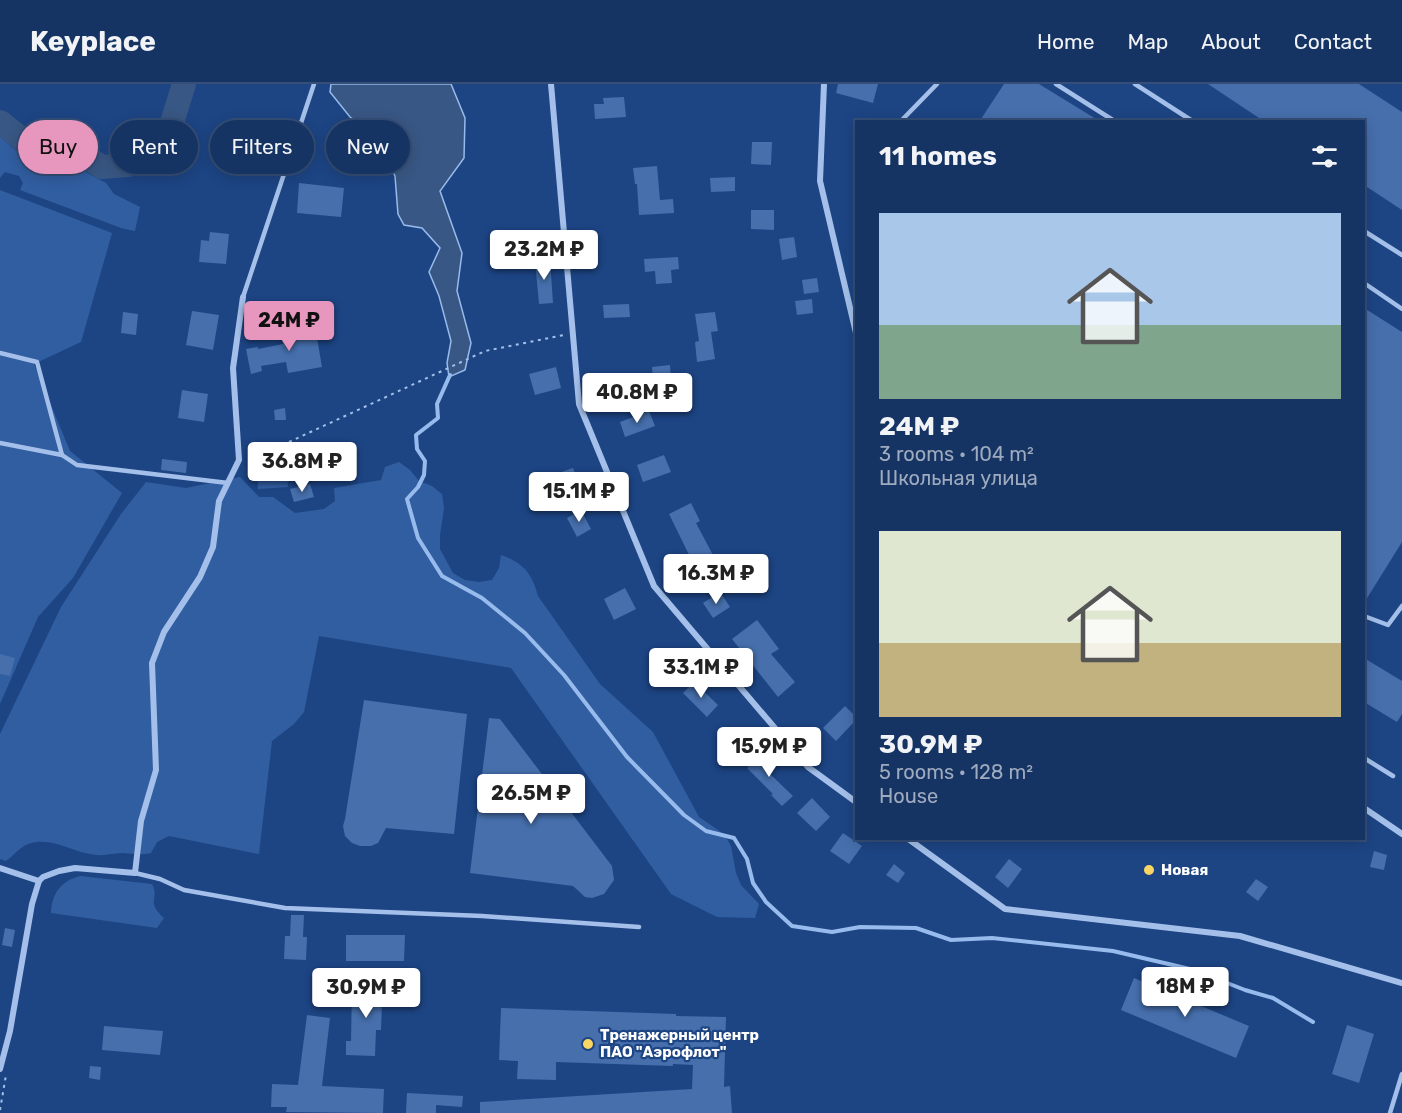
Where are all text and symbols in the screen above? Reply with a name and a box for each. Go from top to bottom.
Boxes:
text: Keyplace [30,25,156,58]
text: Home [1037,29,1094,54]
text: Map [1127,29,1168,54]
text: About [1201,29,1261,54]
text: Contact [1294,29,1372,54]
chip: Buy [18,120,98,174]
chip: Rent [110,120,198,174]
chip: Filters [210,120,314,174]
chip: New [326,120,410,174]
icon: filters [1308,140,1341,173]
text: 11 homes [879,141,997,172]
pin: 23.2M ₽ [489,230,599,281]
text: 23.2M ₽ [504,237,584,261]
icon: home [1056,252,1164,360]
pin: 24M ₽ [247,301,331,352]
text: 24M ₽ [258,308,320,332]
pin: 40.8M ₽ [582,373,692,424]
text: 40.8M ₽ [596,380,678,404]
text: 24M ₽ [879,411,959,442]
pin: 36.8M ₽ [247,442,357,493]
text: 3 rooms · 104 m² [879,442,1034,466]
text: 36.8M ₽ [262,449,342,473]
text: Школьная улица [879,466,1038,490]
pin: 15.1M ₽ [524,472,634,523]
text: 15.1M ₽ [543,479,615,503]
pin: 16.3M ₽ [661,554,771,605]
text: 16.3M ₽ [677,561,755,585]
icon: home [1056,570,1164,678]
pin: 33.1M ₽ [646,648,756,699]
text: 33.1M ₽ [663,655,739,679]
pin: 15.9M ₽ [714,727,824,778]
text: 30.9M ₽ [879,729,982,760]
text: 15.9M ₽ [731,734,807,758]
text: 5 rooms · 128 m² [879,760,1033,784]
pin: 26.5M ₽ [476,774,586,825]
text: 26.5M ₽ [491,781,571,805]
text: House [879,784,938,808]
place label: Новая [1161,861,1208,879]
marker: Новая [1142,863,1156,877]
pin: 18M ₽ [1143,967,1227,1018]
pin: 30.9M ₽ [311,968,421,1019]
text: 18M ₽ [1156,974,1214,998]
text: 30.9M ₽ [326,975,406,999]
place label: Тренажерный центр ПАО "Аэрофлот" [600,1026,759,1061]
marker: Тренажерный центр ПАО "Аэрофлот" [581,1037,595,1051]

